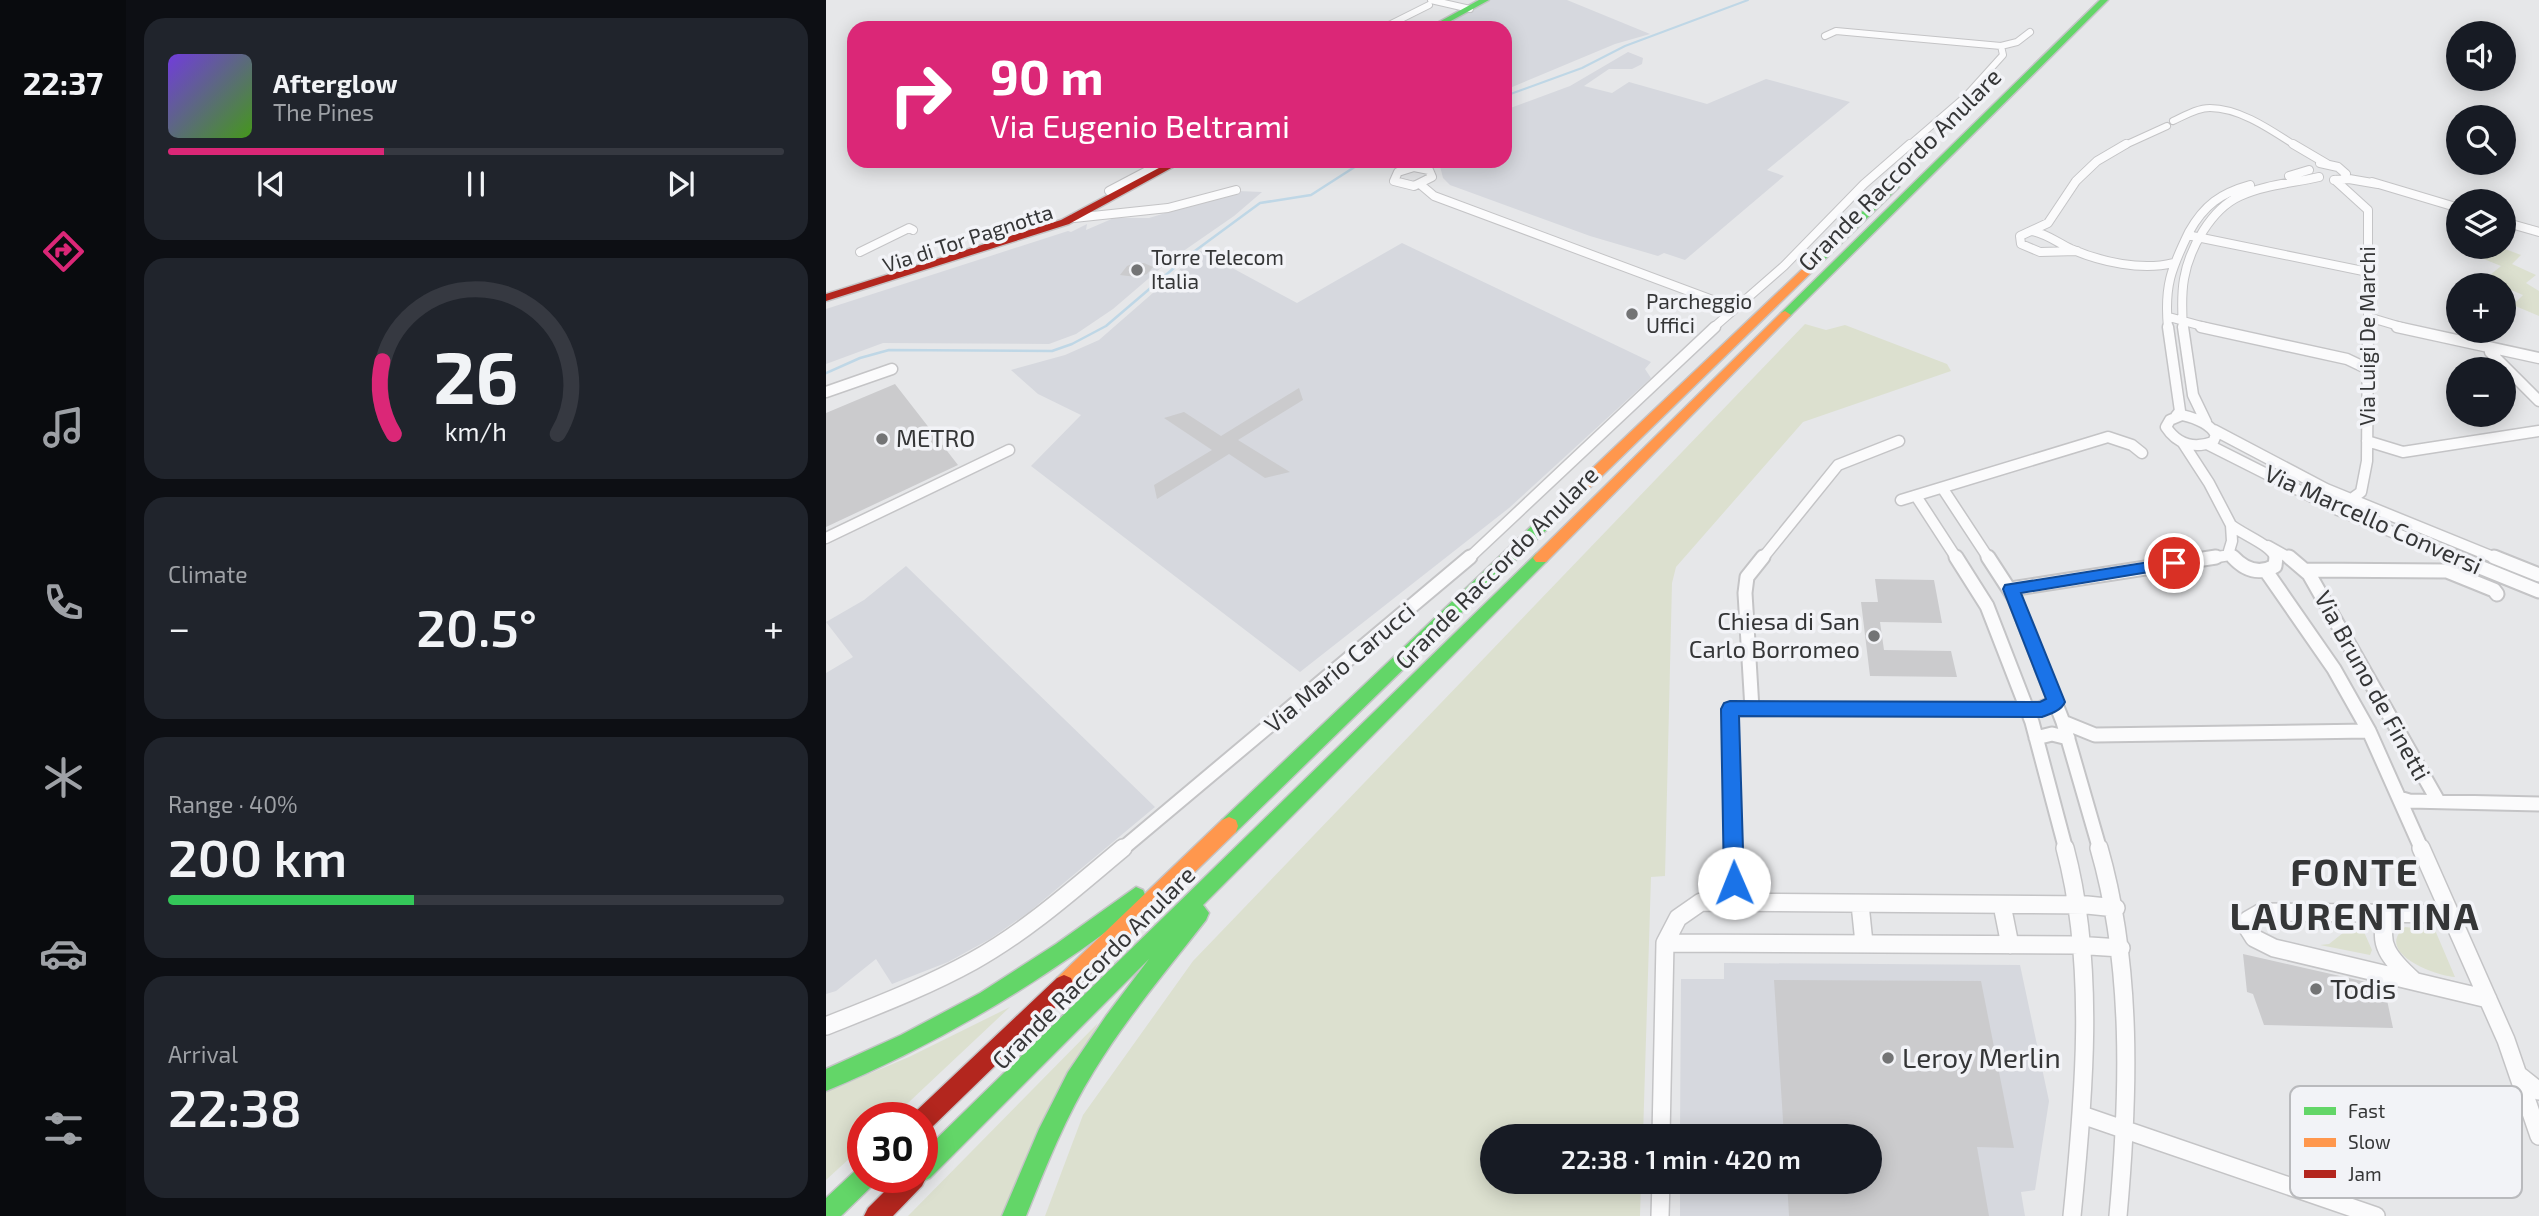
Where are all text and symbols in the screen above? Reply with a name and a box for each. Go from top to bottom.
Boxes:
map controls [2446,21,2516,427]
button: sound [2446,21,2516,91]
text: 90 m [990,46,1104,105]
icon: right [875,49,966,140]
street label: Grande Raccordo Anulare [1791,61,2006,276]
text: 22:37 [23,63,103,101]
text: Afterglow [273,67,398,98]
text: The Pines [273,98,374,126]
button: search [2446,105,2516,175]
text: Via Eugenio Beltrami [990,106,1290,144]
icon: previous [252,165,290,203]
icon: pause [457,165,495,203]
icon: next [662,165,700,203]
button: layers [2446,189,2516,259]
street label: Via di Tor Pagnotta [879,198,1056,277]
icon: directions [39,227,88,276]
place label: Torre Telecom Italia [1151,244,1284,293]
street label: Via Luigi De Marchi [2354,246,2379,426]
marker: Torre Telecom Italia [1129,262,1145,278]
button: + [2446,273,2516,343]
place label: Parcheggio Uffici [1646,288,1752,337]
marker: Parcheggio Uffici [1624,306,1640,322]
text: 26 [433,332,519,420]
button: − [2446,357,2516,427]
icon: music [39,403,88,452]
text: km/h [445,416,507,446]
place label: METRO [896,423,975,452]
marker: METRO [874,431,890,447]
street label: Via Marcello Conversi [2260,458,2487,580]
street label: Grande Raccordo Anulare [1388,459,1603,674]
pin [2144,533,2204,593]
icon: arrive [2155,544,2193,582]
text: Climate [168,560,248,588]
icon: phone [39,578,88,627]
street label: Via Bruno de Finetti [2309,585,2437,785]
text: 20.5° [416,595,537,657]
street label: Via Mario Carucci [1258,596,1420,738]
text: − [168,604,190,650]
text: + [763,604,784,650]
place label: Chiesa di San Carlo Borromeo [1689,606,1860,663]
marker: Chiesa di San Carlo Borromeo [1866,628,1882,644]
icon: climate [39,753,88,802]
text: Range · 40% [168,790,298,818]
text: 200 km [168,825,347,887]
position arrow [1697,846,1771,920]
district label: FONTE LAURENTINA [2229,848,2481,938]
street label: Grande Raccordo Anulare [985,859,1200,1074]
icon: car [39,929,88,978]
place label: Todis [2330,971,2396,1005]
marker: Todis [2308,981,2324,997]
text: Arrival [168,1040,238,1068]
place label: Leroy Merlin [1902,1040,2061,1074]
marker: Leroy Merlin [1880,1050,1896,1066]
text: 22:38 [168,1075,302,1137]
legend [2290,1086,2522,1198]
text: Fast [2348,1099,2385,1122]
speed limit sign: 30 [847,1102,938,1193]
icon: filters [39,1104,88,1153]
text: Slow [2348,1130,2391,1153]
text: 22:38 · 1 min · 420 m [1561,1143,1801,1174]
text: Jam [2348,1162,2382,1185]

